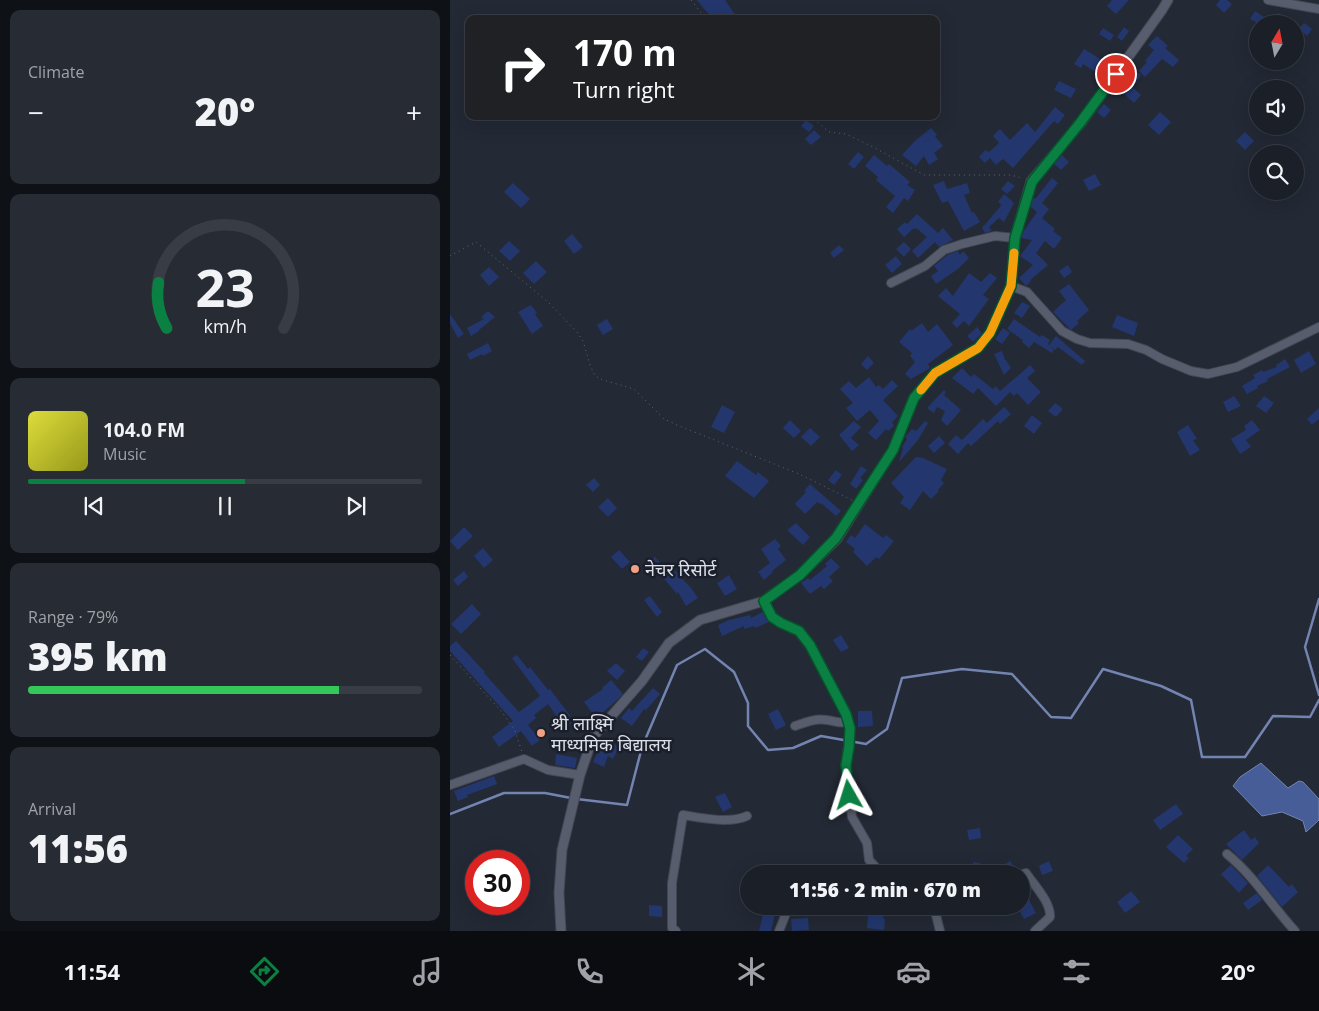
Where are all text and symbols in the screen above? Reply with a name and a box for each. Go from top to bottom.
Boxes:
north arrow [1249,15,1304,70]
map controls [1249,15,1304,200]
text: 170 m [573,29,677,76]
icon: right [490,35,555,100]
pin [1095,53,1137,95]
icon: arrive [1102,60,1130,88]
text: Climate [28,61,85,83]
text: Turn right [573,74,675,104]
button: sound [1249,80,1304,135]
text: 20° [195,85,255,137]
text: − [28,93,44,131]
text: + [406,93,422,131]
button: search [1249,145,1304,200]
text: 23 [195,251,255,322]
text: km/h [203,314,247,338]
text: 104.0 FM [103,417,185,443]
text: Music [103,443,147,465]
icon: previous [80,492,108,520]
icon: pause [211,492,239,520]
icon: next [342,492,370,520]
place label: नेचर रिसोर्ट [645,557,717,581]
marker: नेचर रिसोर्ट [629,563,641,575]
text: Range · 79% [28,606,118,628]
text: 395 km [28,630,168,682]
place label: श्री लाक्ष्मि माध्यमिक बिद्यालय [551,711,672,756]
marker: श्री लाक्ष्मि माध्यमिक बिद्यालय [535,727,547,739]
position arrow [822,768,874,820]
text: Arrival [28,798,76,820]
text: 11:56 [28,822,128,874]
speed limit sign: 30 [465,850,530,915]
text: 11:56 · 2 min · 670 m [789,877,981,903]
icon: directions [247,954,282,989]
icon: music [410,954,445,989]
icon: phone [572,954,607,989]
icon: climate [734,954,769,989]
icon: car [896,954,931,989]
icon: filters [1059,954,1094,989]
text: 11:54 [64,956,120,986]
text: 20° [1221,956,1255,986]

